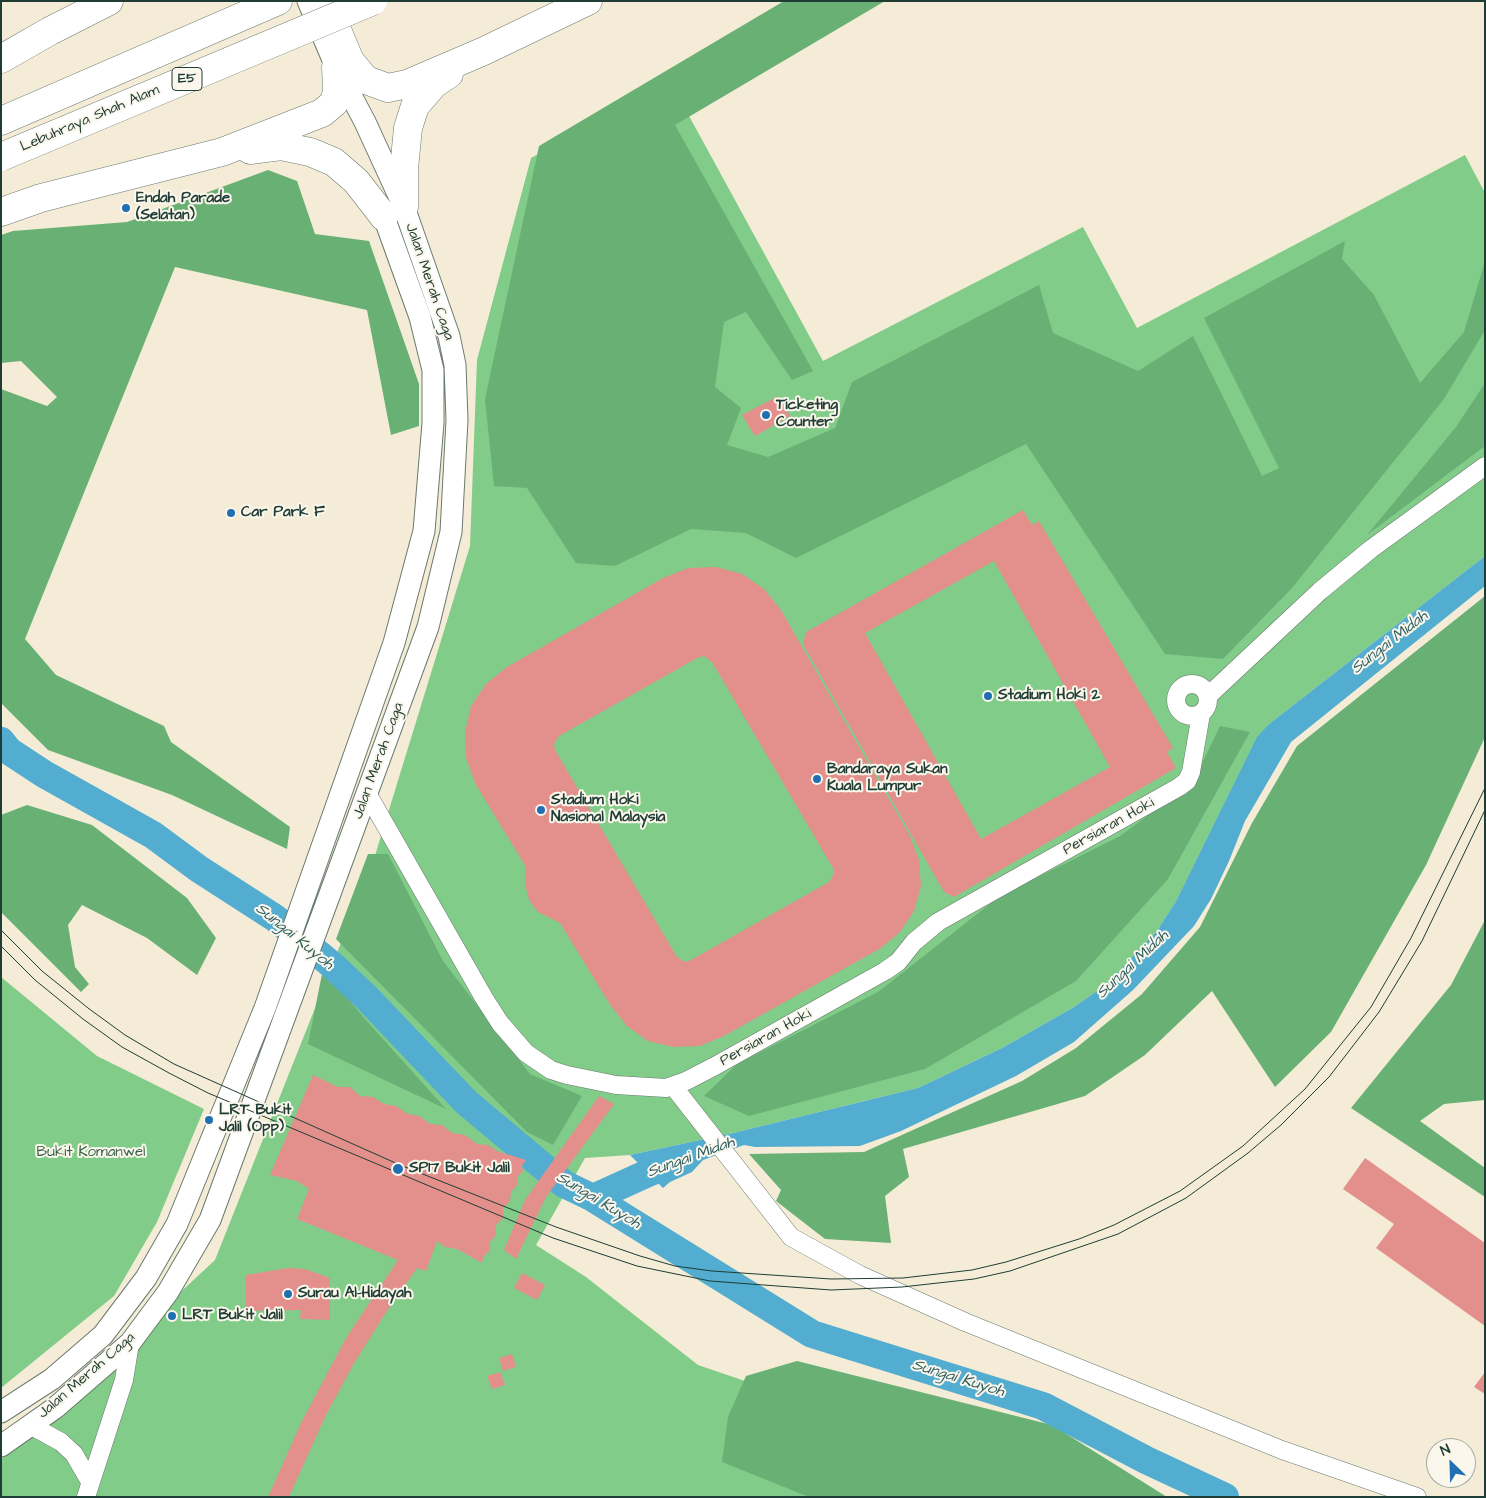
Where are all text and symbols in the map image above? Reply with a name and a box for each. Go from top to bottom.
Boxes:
road number: E5 [172,68,202,90]
street label: Lebuhraya Shah Alam [18,82,162,156]
place label: Endah Parade (Selatan) [136,190,230,225]
marker: Endah Parade (Selatan) [120,202,132,214]
street label: Jalan Merah Caga [401,221,457,343]
place label: Ticketing Counter [776,397,838,432]
marker: Ticketing Counter [760,409,772,421]
place label: Car Park F [241,504,325,522]
marker: Car Park F [225,507,237,519]
water label: Sungai Midah [1348,607,1432,679]
place label: Stadium Hoki 2 [998,687,1100,705]
marker: Stadium Hoki 2 [982,690,994,702]
street label: Jalan Merah Caga [350,700,408,822]
place label: Bandaraya Sukan Kuala Lumpur [827,761,947,796]
marker: Bandaraya Sukan Kuala Lumpur [811,773,823,785]
place label: Stadium Hoki Nasional Malaysia [551,792,665,827]
street label: Persiaran Hoki [1060,794,1158,860]
marker: Stadium Hoki Nasional Malaysia [535,804,547,816]
water label: Sungai Kuyoh [251,900,337,974]
water label: Sungai Midah [1093,927,1173,1003]
street label: Persiaran Hoki [717,1005,815,1071]
place label: LRT Bukit Jalil (Opp) [219,1102,291,1137]
marker: LRT Bukit Jalil (Opp) [203,1114,215,1126]
water label: Sungai Midah [645,1133,737,1183]
park label: Bukit Komanwel [37,1144,145,1162]
place label: SP17 Bukit Jalil [409,1160,510,1178]
marker: SP17 Bukit Jalil [391,1162,405,1176]
water label: Sungai Kuyoh [552,1168,644,1234]
place label: Surau Al-Hidayah [298,1285,411,1303]
marker: Surau Al-Hidayah [282,1288,294,1300]
place label: LRT Bukit Jalil [182,1307,283,1325]
marker: LRT Bukit Jalil [166,1310,178,1322]
street label: Jalan Merah Caga [35,1329,139,1423]
water label: Sungai Kuyoh [910,1356,1006,1402]
north arrow [1426,1438,1476,1488]
text: N [1437,1439,1453,1461]

